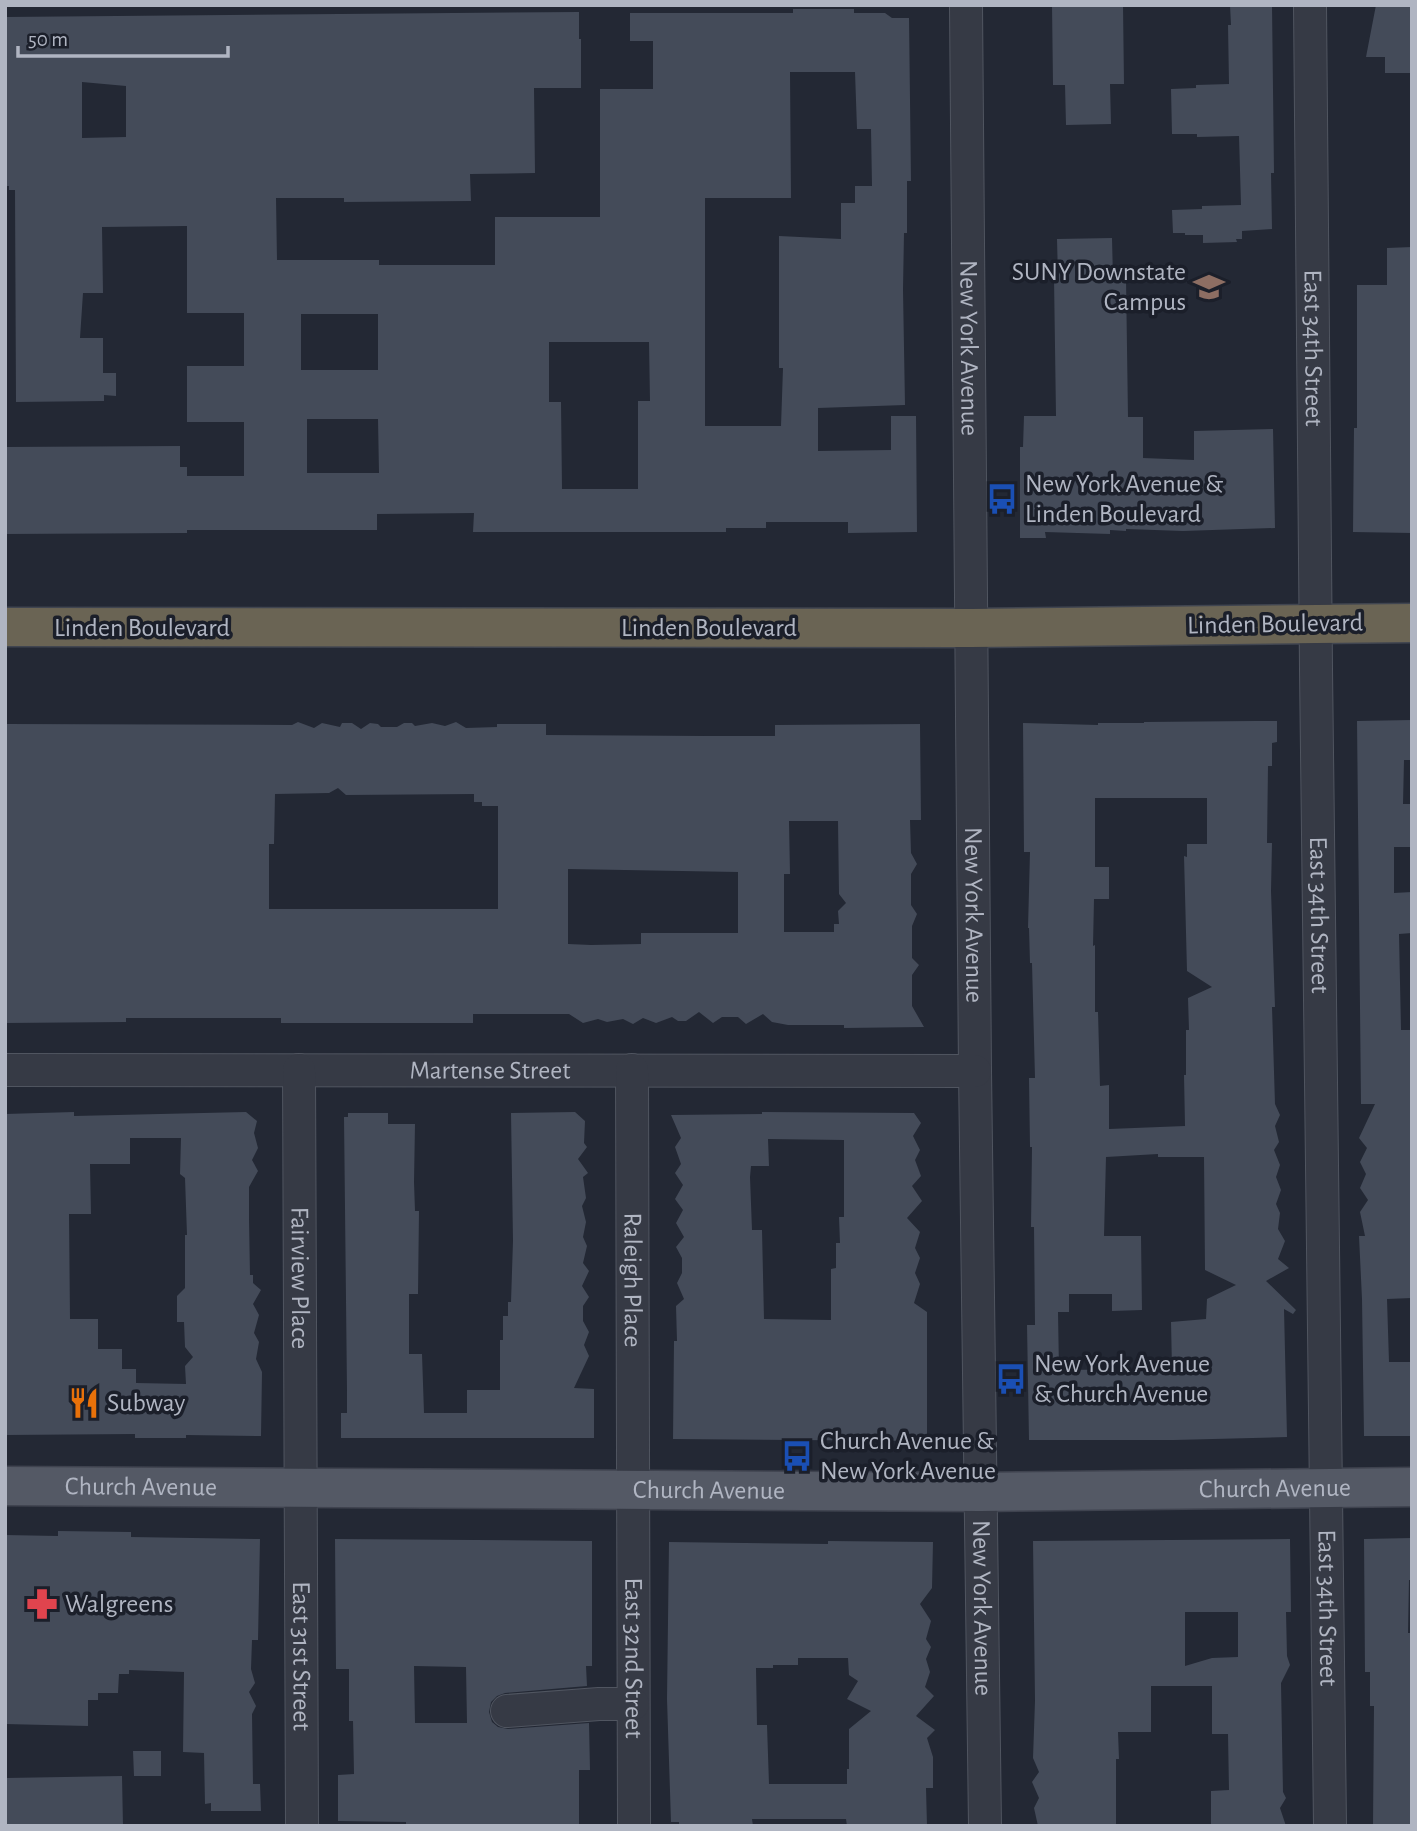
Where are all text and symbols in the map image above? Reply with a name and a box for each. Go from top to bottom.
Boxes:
scale bar [18,14,228,58]
text: 50 m [28,29,68,50]
place label: SUNY Downstate Campus [1012,259,1186,315]
street label: New York Avenue [955,260,983,436]
street label: East 34th Street [1299,269,1327,427]
school or university icon: SUNY Downstate Campus [1192,270,1226,304]
place label: New York Avenue & Linden Boulevard [1025,471,1223,527]
bus stop icon: New York Avenue & Linden Boulevard [985,482,1019,516]
street label: Linden Boulevard [1187,609,1363,639]
street label: Linden Boulevard [54,615,230,641]
street label: Linden Boulevard [621,615,797,641]
street label: New York Avenue [960,827,987,1003]
street label: East 34th Street [1305,836,1333,994]
street label: Martense Street [410,1057,570,1084]
street label: Fairview Place [287,1207,313,1349]
street label: Raleigh Place [619,1212,646,1348]
place label: New York Avenue & Church Avenue [1034,1351,1210,1407]
bus stop icon: New York Avenue & Church Avenue [994,1362,1028,1396]
restaurant icon: Subway [67,1386,101,1420]
place label: Subway [107,1390,185,1416]
place label: Church Avenue & New York Avenue [820,1428,996,1484]
bus stop icon: Church Avenue & New York Avenue [780,1439,814,1473]
street label: Church Avenue [65,1473,217,1500]
street label: Church Avenue [1199,1475,1351,1502]
street label: Church Avenue [633,1477,785,1504]
street label: New York Avenue [968,1520,996,1696]
street label: East 34th Street [1313,1529,1341,1686]
street label: East 32nd Street [620,1577,647,1739]
street label: East 31st Street [288,1581,315,1731]
pharmacy icon: Walgreens [25,1587,59,1621]
place label: Walgreens [65,1591,173,1617]

